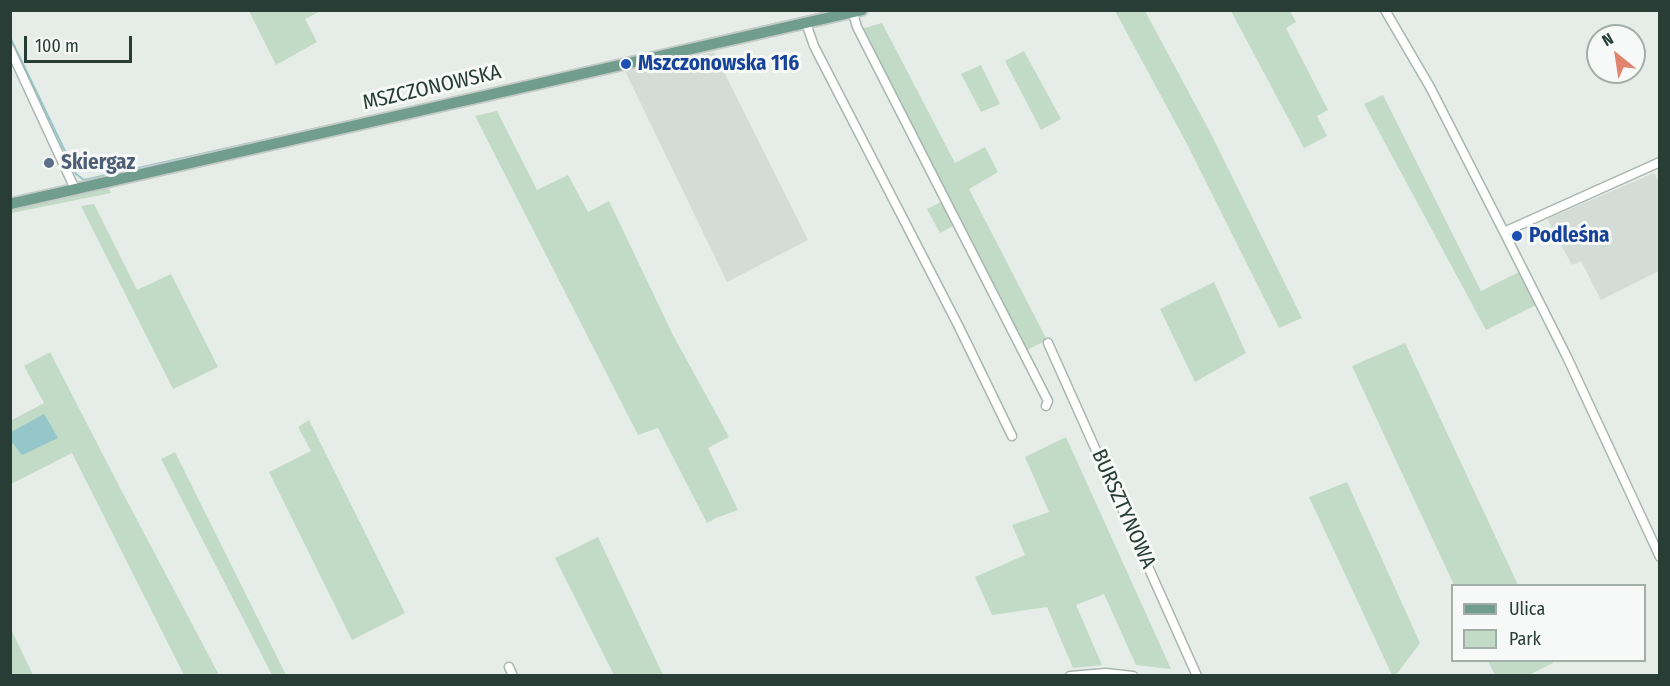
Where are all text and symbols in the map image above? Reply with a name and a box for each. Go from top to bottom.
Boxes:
scale bar [27,24,135,62]
north arrow [1586,24,1646,84]
text: N [1599,29,1617,50]
text: 100 m [35,35,79,57]
place label: Mszczonowska 116 [638,51,799,77]
marker: Mszczonowska 116 [619,57,633,71]
street label: MSZCZONOWSKA [360,60,504,116]
place label: Skiergaz [61,150,135,176]
marker: Skiergaz [42,156,56,170]
place label: Podleśna [1529,223,1609,249]
marker: Podleśna [1510,229,1524,243]
street label: BURSZTYNOWA [1085,445,1161,573]
legend [1451,584,1646,662]
text: Ulica [1509,598,1545,620]
text: Park [1509,628,1541,650]

